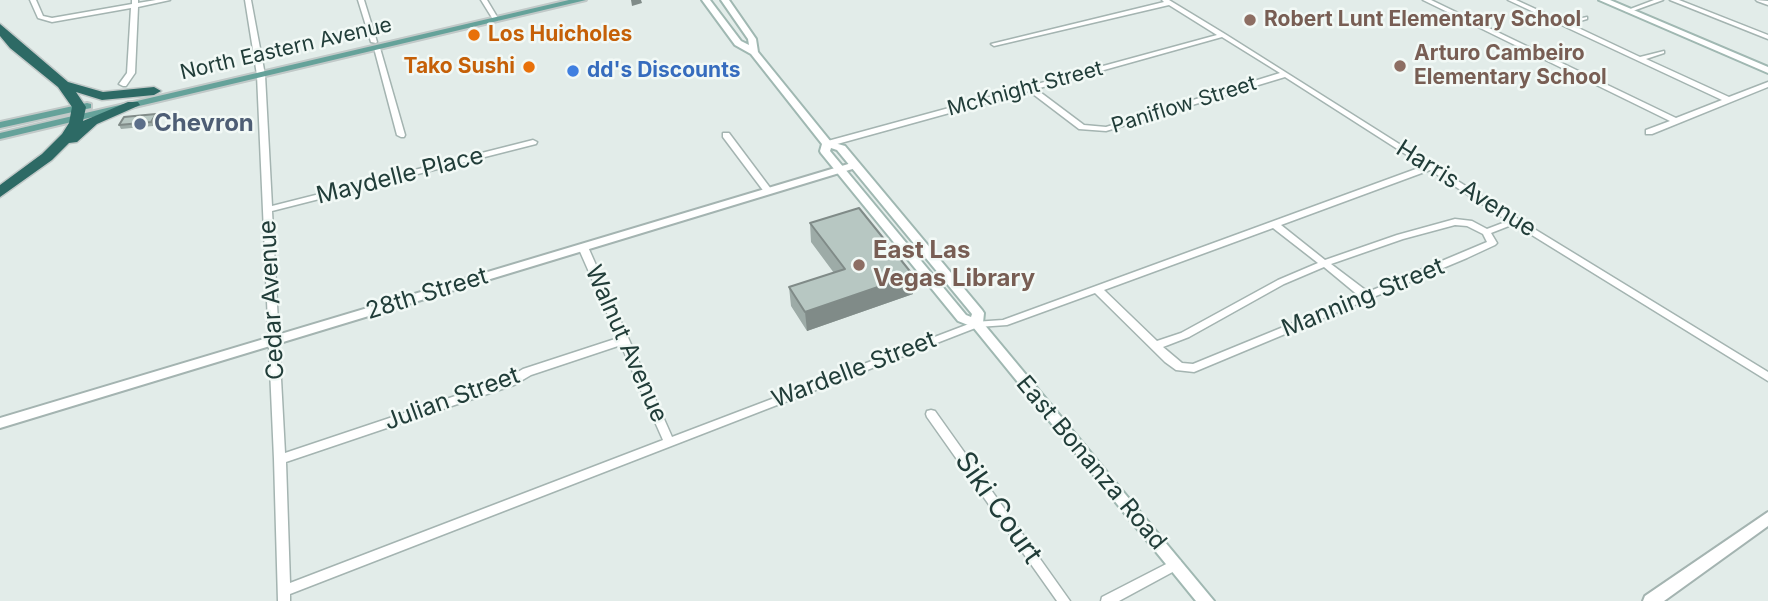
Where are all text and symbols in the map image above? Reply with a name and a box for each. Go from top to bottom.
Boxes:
place label: Robert Lunt Elementary School [1264,7,1581,33]
street label: North Eastern Avenue [178,12,394,86]
marker: Robert Lunt Elementary School [1242,12,1258,28]
place label: Los Huicholes [488,22,632,48]
marker: Los Huicholes [466,27,482,43]
place label: Arturo Cambeiro Elementary School [1414,41,1607,91]
place label: Tako Sushi [403,54,515,80]
street label: McKnight Street [945,56,1105,122]
place label: dd's Discounts [587,58,740,84]
marker: Arturo Cambeiro Elementary School [1392,58,1408,74]
marker: Tako Sushi [521,59,537,75]
marker: dd's Discounts [565,63,581,79]
street label: Paniflow Street [1109,71,1259,139]
place label: Chevron [154,110,254,138]
marker: Chevron [132,116,148,132]
street label: Harris Avenue [1391,134,1541,244]
street label: Maydelle Place [313,141,487,211]
street label: Cedar Avenue [253,219,291,381]
place label: East Las Vegas Library [873,237,1035,293]
street label: Manning Street [1278,252,1448,344]
marker: East Las Vegas Library [851,257,867,273]
street label: Walnut Avenue [578,261,674,427]
street label: 28th Street [363,262,491,326]
street label: Wardelle Street [768,326,940,414]
street label: Julian Street [381,361,523,437]
street label: East Bonanza Road [1010,370,1172,556]
street label: Siki Court [947,446,1049,570]

